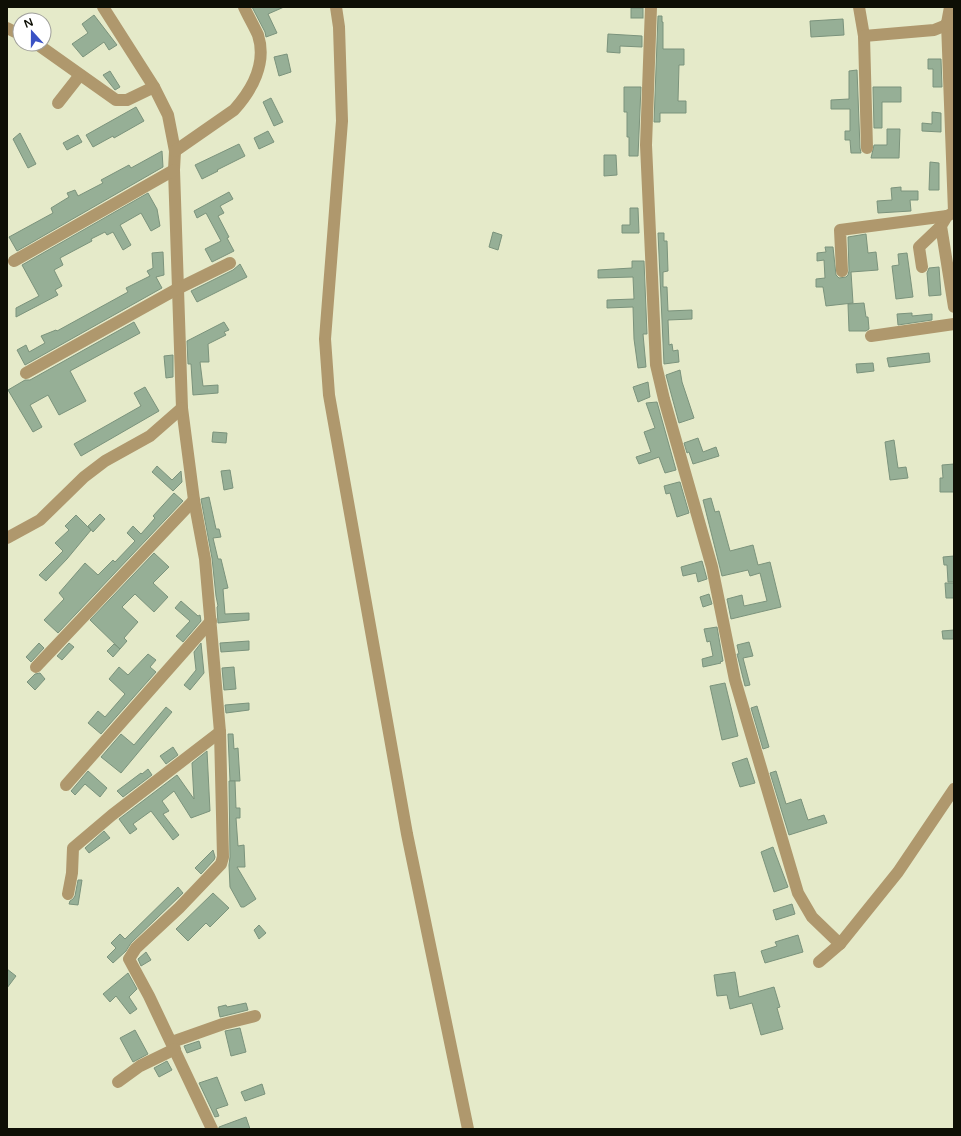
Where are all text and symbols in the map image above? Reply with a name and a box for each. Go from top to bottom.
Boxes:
north arrow [12,12,52,52]
text: N [22,15,35,31]

